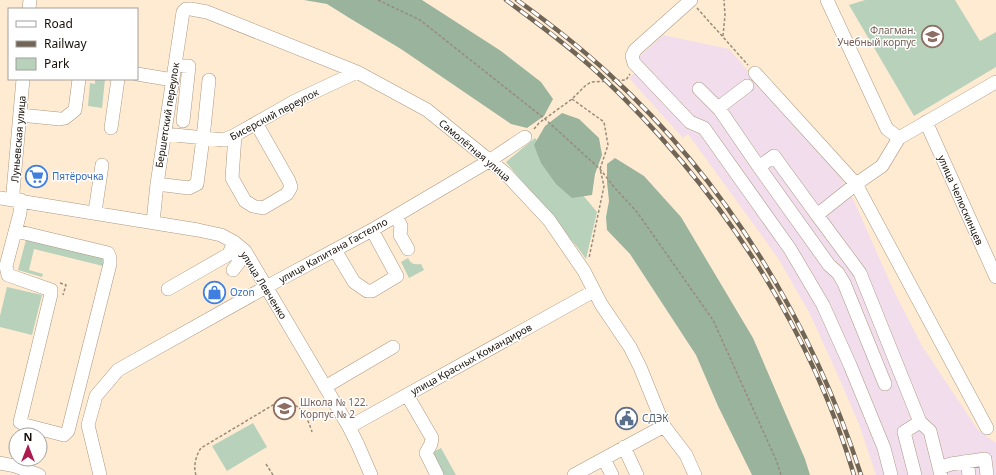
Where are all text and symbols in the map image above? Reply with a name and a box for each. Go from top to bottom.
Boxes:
legend [8,8,138,80]
text: Road [44,15,73,32]
place label: Флагман. Учебный корпус [837,23,916,49]
school or university icon: Флагман. Учебный корпус [919,23,945,49]
text: Railway [44,35,88,52]
text: Park [44,55,70,72]
street label: Бершетский переулок [152,61,182,169]
street label: Бисерский переулок [227,84,321,143]
street label: Луньевская улица [7,95,29,183]
street label: Самолётная улица [436,116,514,184]
street label: улица Челюскинцев [935,153,987,247]
supermarket icon: Пятёрочка [23,163,49,189]
place label: Пятёрочка [52,169,104,183]
street label: улица Капитана Гастелло [276,214,390,286]
street label: улица Левченко [237,248,291,322]
shop icon: Ozon [201,279,227,305]
place label: Ozon [230,285,255,299]
street label: улица Красных Командиров [408,320,534,398]
school or university icon: Школа № 122. Корпус № 2 [272,395,298,421]
place label: Школа № 122. Корпус № 2 [300,395,368,421]
public building icon: СДЭК [614,405,640,431]
place label: СДЭК [642,411,669,425]
north arrow [8,427,48,467]
text: N [24,429,32,444]

